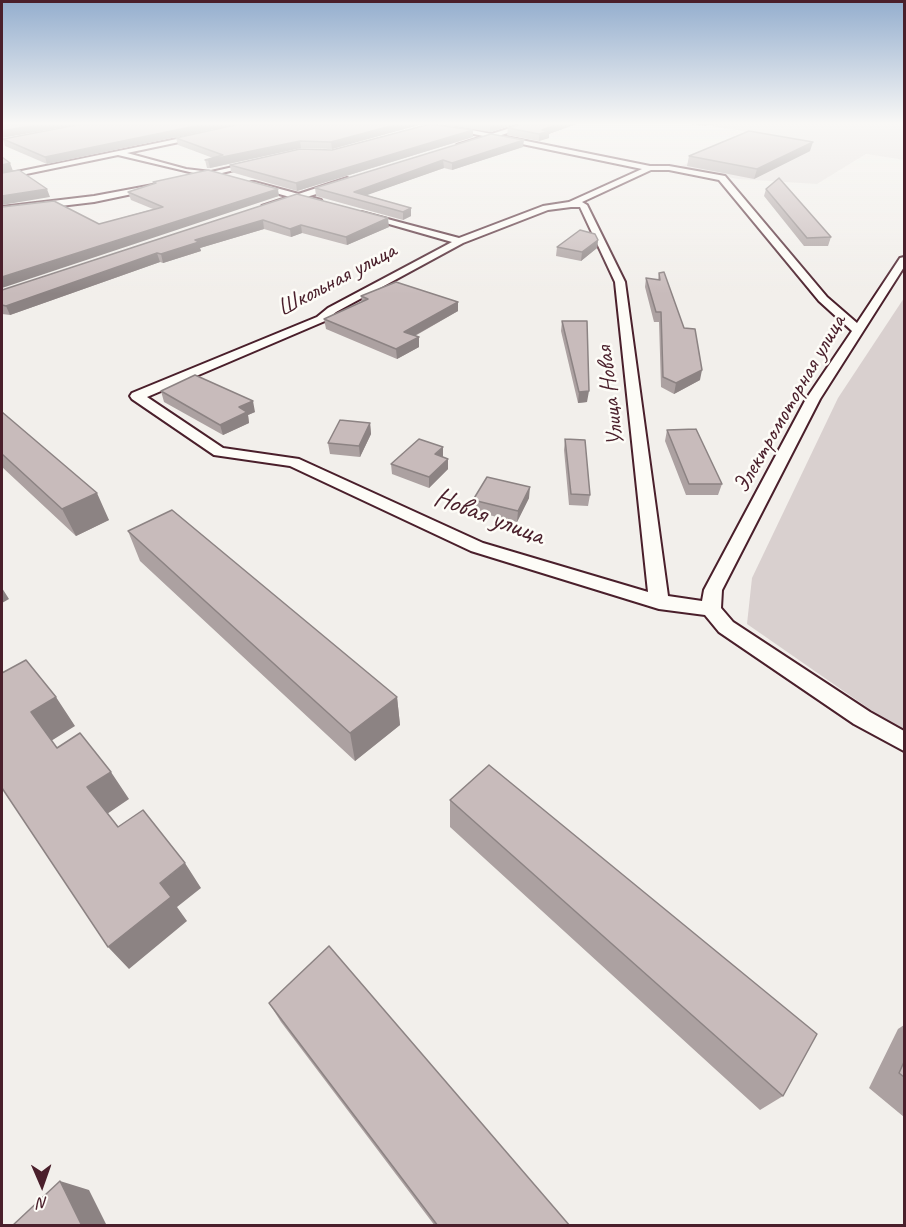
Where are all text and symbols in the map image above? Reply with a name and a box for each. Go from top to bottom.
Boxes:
street label: Школьная улица [273,237,401,323]
street label: Электромоторная улица [727,310,853,498]
street label: Улица Новая [591,344,631,448]
street label: Новая улица [429,481,549,553]
north arrow [12,1155,72,1215]
text: N [37,1193,48,1213]

